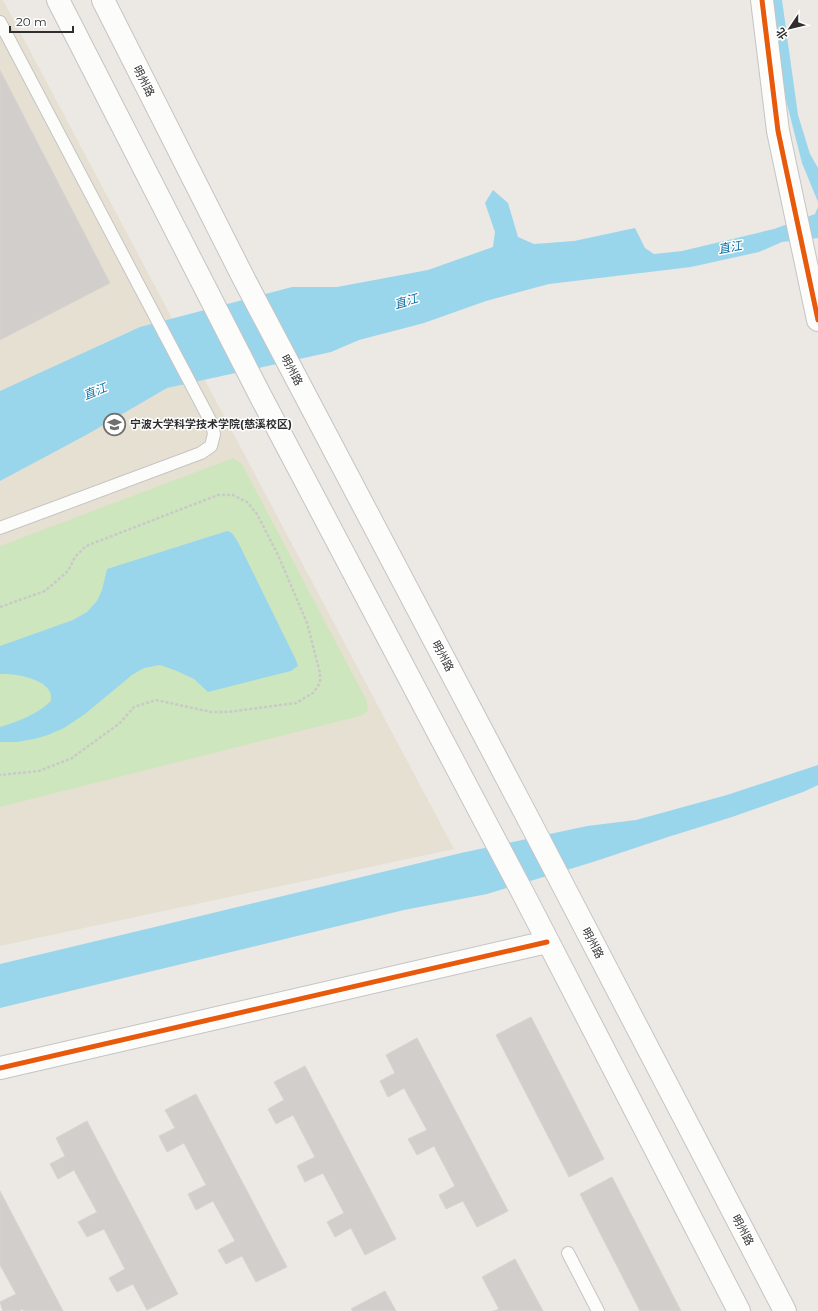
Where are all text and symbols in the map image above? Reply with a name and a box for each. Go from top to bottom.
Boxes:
scale bar [10,8,73,34]
north arrow [770,8,810,48]
text: 20 m [16,14,47,29]
text: 北 [773,25,791,42]
street label: 明州路 [130,63,158,99]
water label: 直江 [717,237,745,256]
water label: 直江 [392,290,422,312]
street label: 明州路 [278,352,306,388]
water label: 直江 [81,379,111,402]
school or university icon: 宁波大学科学技术学院(慈溪校区) [101,411,127,437]
place label: 宁波大学科学技术学院(慈溪校区) [130,417,292,431]
street label: 明州路 [429,638,457,674]
street label: 明州路 [579,925,607,961]
street label: 明州路 [729,1212,757,1248]

